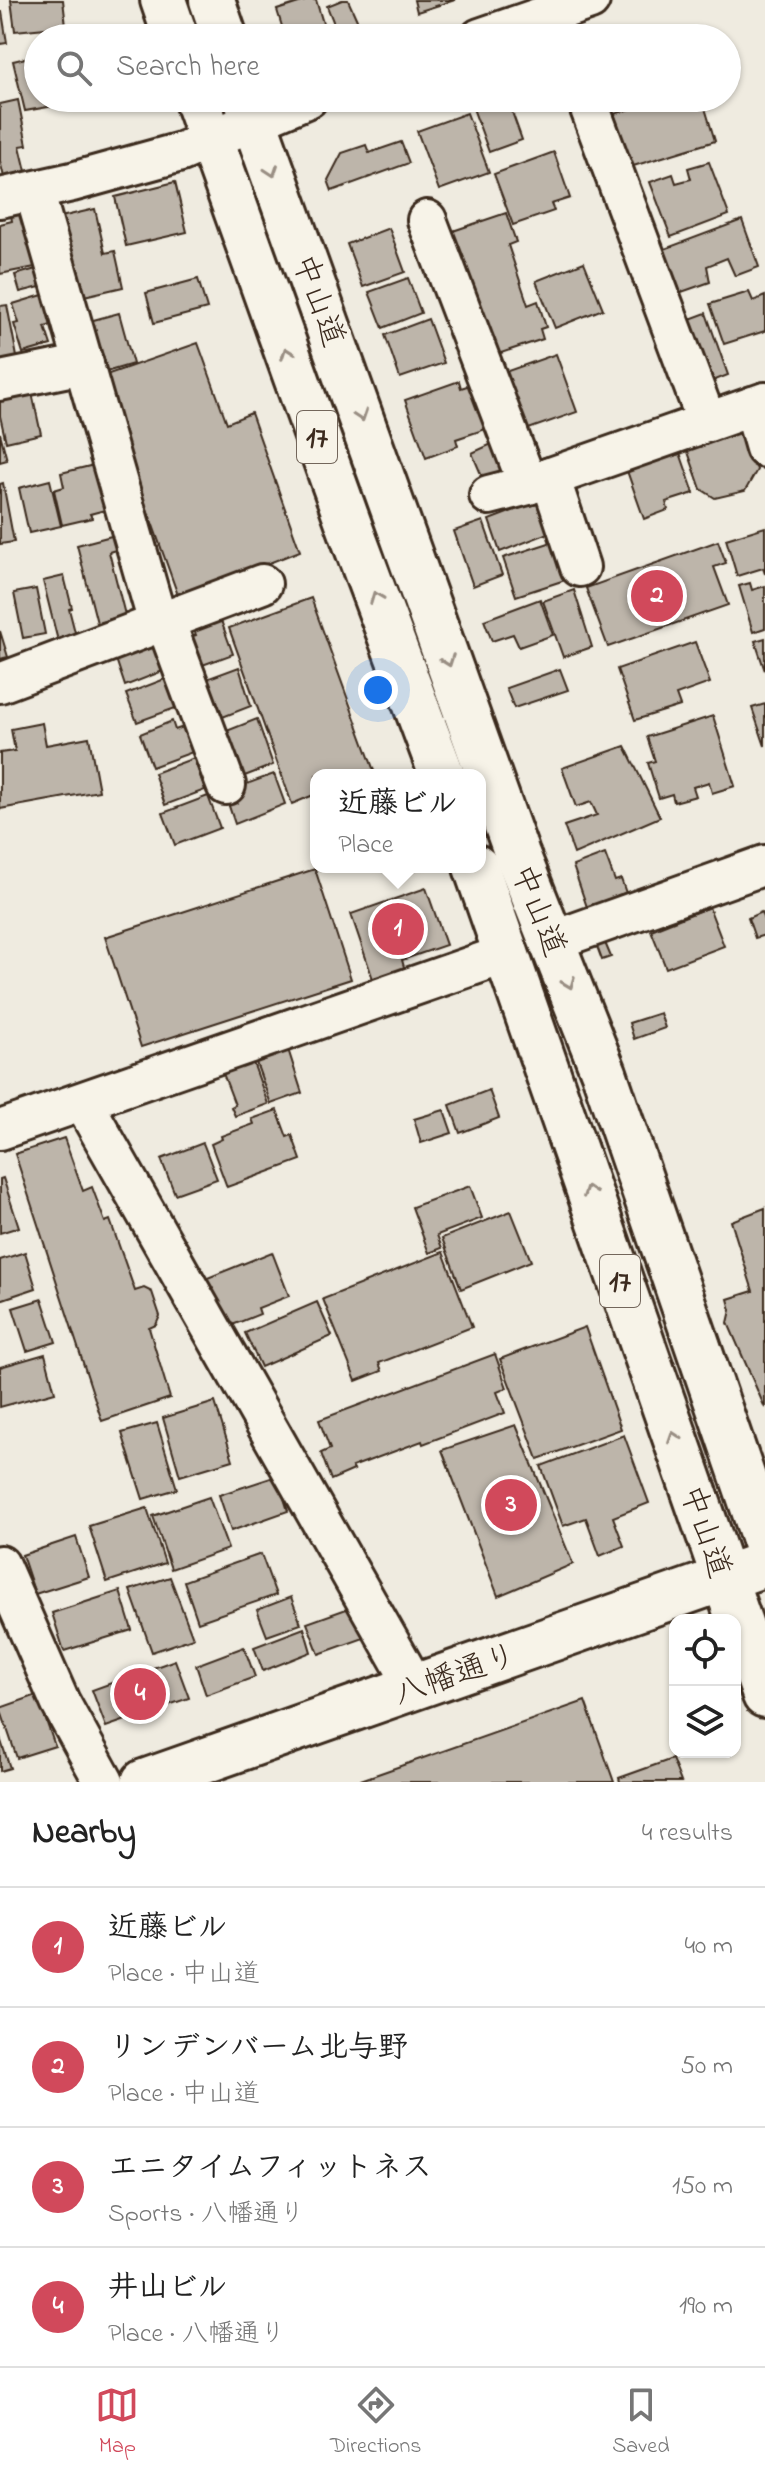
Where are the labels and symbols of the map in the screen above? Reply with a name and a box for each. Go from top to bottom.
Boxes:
one-way arrow [263,164,279,178]
street label: 中山道 [278,248,355,354]
one-way arrow [280,347,296,361]
one-way arrow [351,408,367,422]
road number: 17 [297,411,337,463]
pin: 2 [631,566,683,626]
one-way arrow [369,591,386,605]
one-way arrow [438,653,455,667]
your location [358,670,398,710]
street label: 中山道 [497,858,577,965]
pin: 1 [372,899,424,959]
one-way arrow [559,975,576,989]
one-way arrow [583,1185,599,1199]
road number: 17 [600,1255,640,1307]
one-way arrow [667,1431,684,1445]
pin: 3 [485,1475,537,1535]
street label: 中山道 [666,1479,742,1585]
street label: 八幡通り [388,1633,524,1719]
pin: 4 [114,1664,166,1724]

